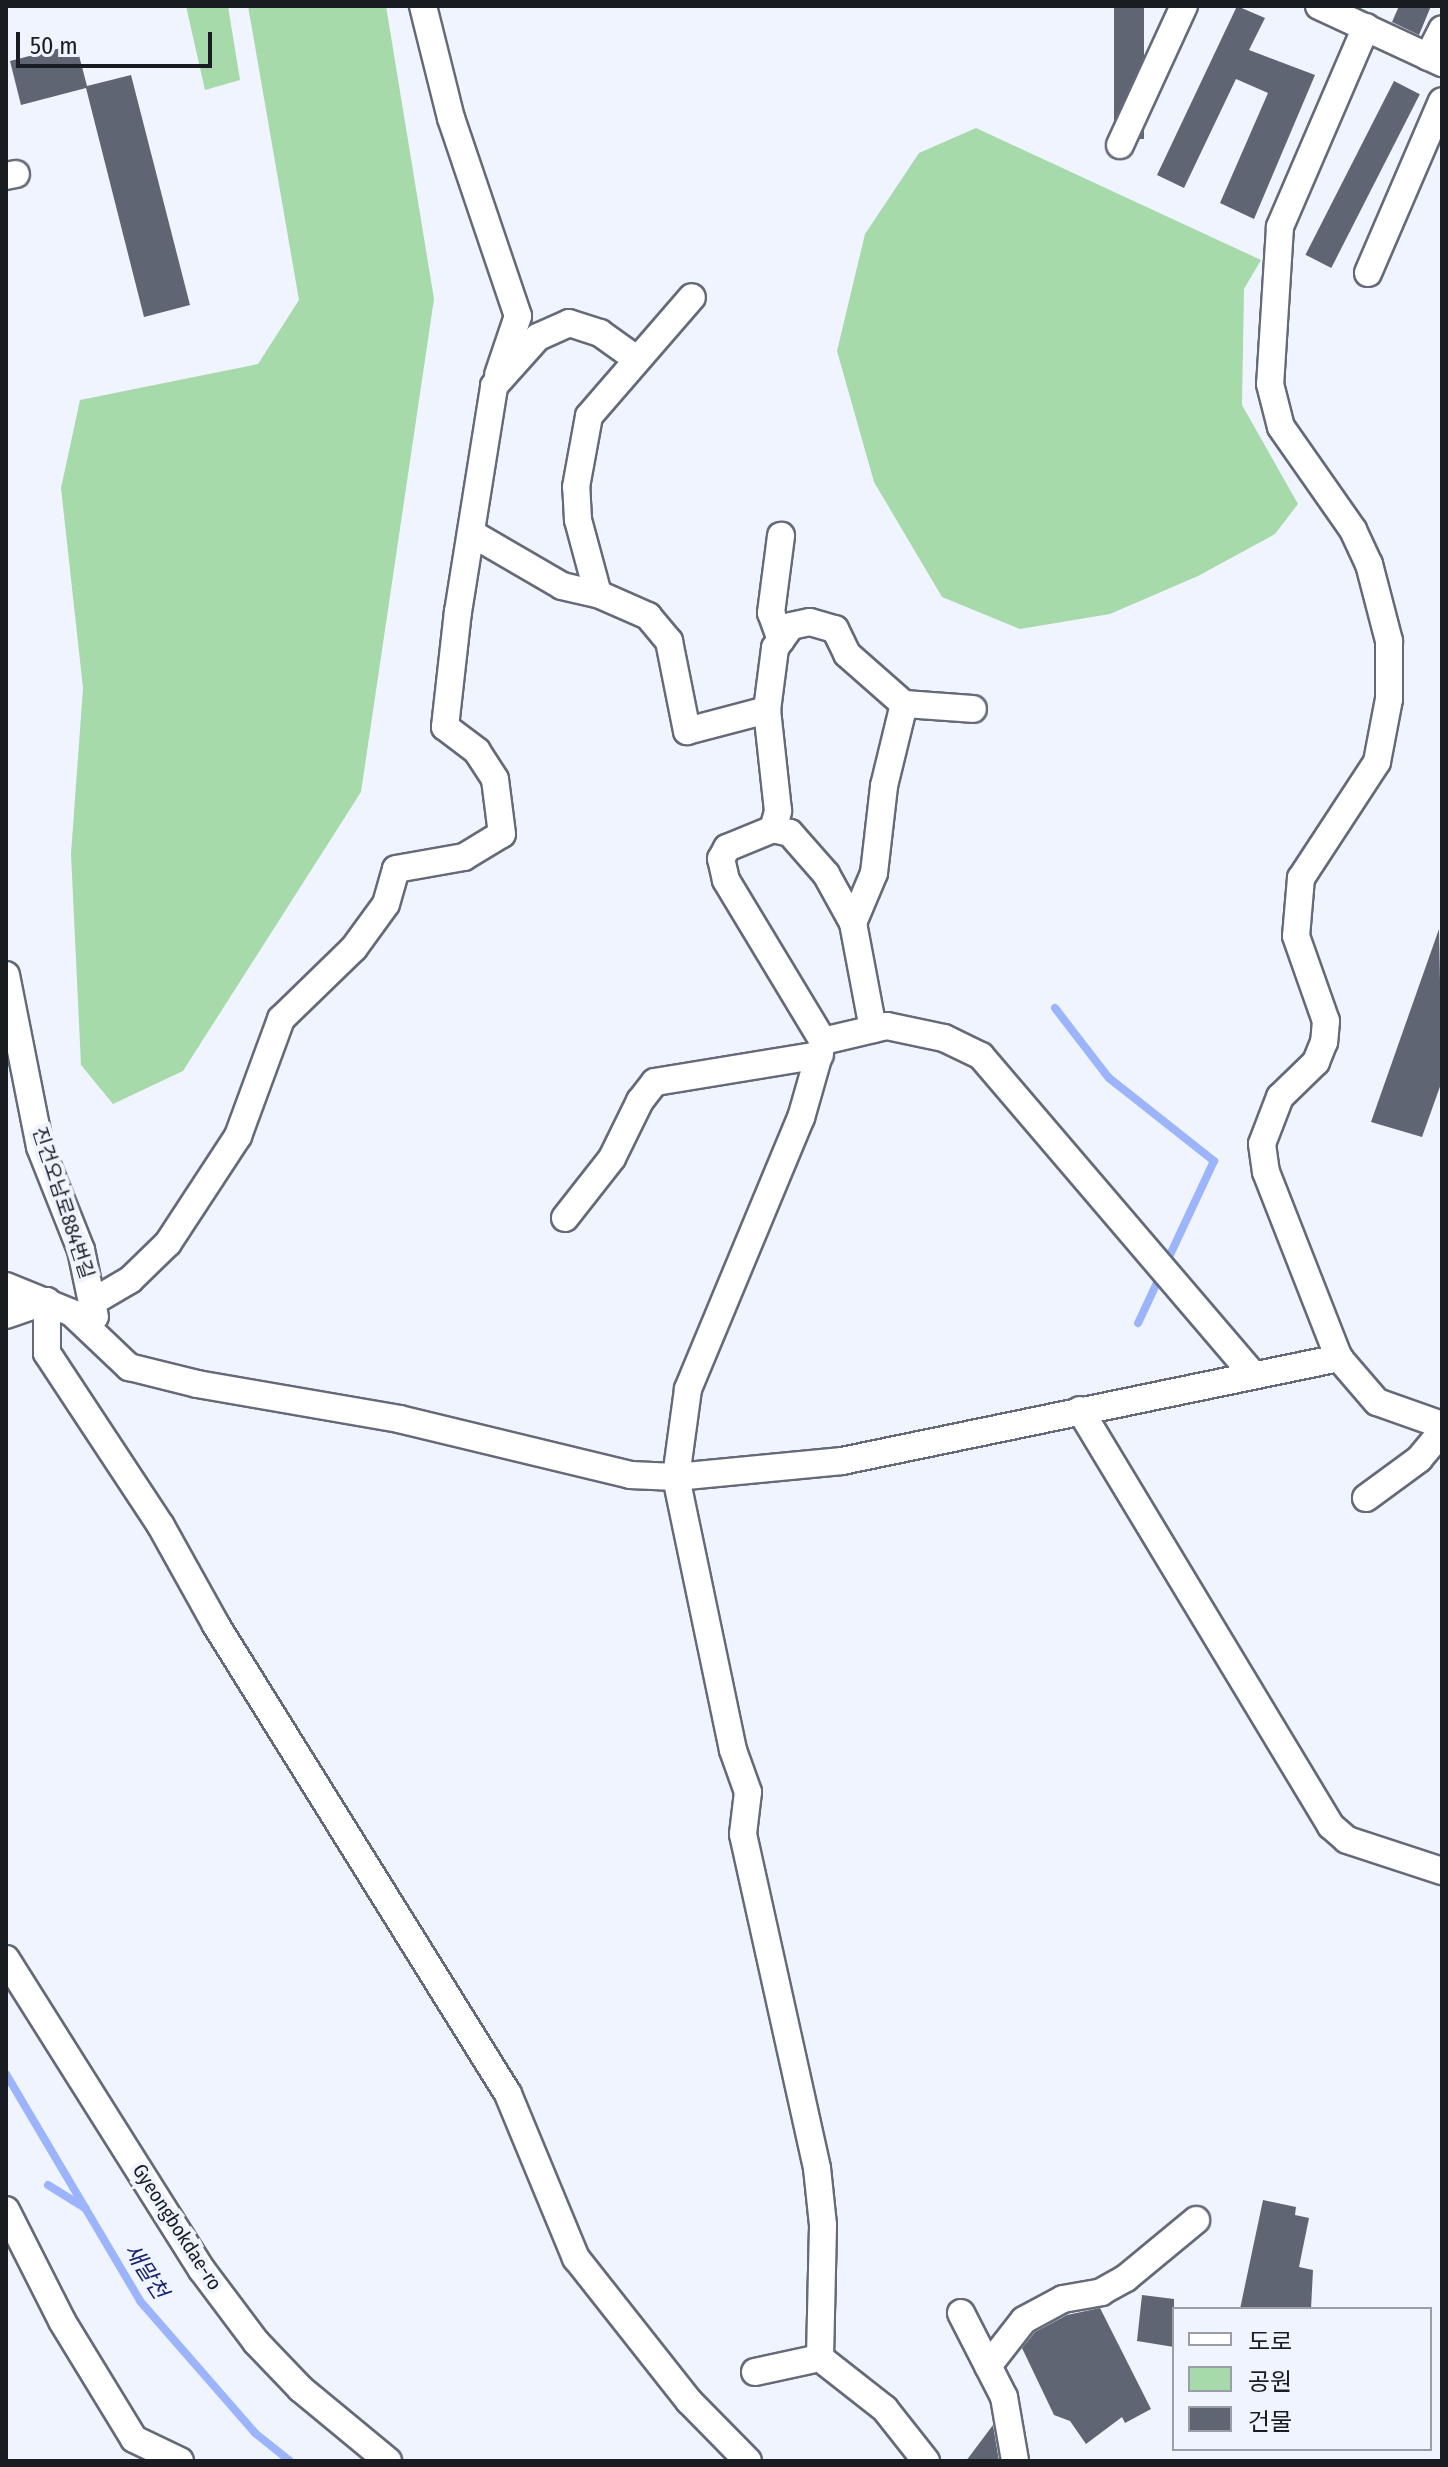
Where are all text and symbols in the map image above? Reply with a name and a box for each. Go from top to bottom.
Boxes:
scale bar [20,16,216,66]
text: 50 m [30,32,78,60]
street label: 진건오남로884번길 [27,1124,99,1282]
street label: Gyeongbokdae-ro [127,2159,227,2295]
water label: 새말천 [118,2238,174,2304]
legend [1172,2307,1432,2451]
text: 도로 [1248,2328,1292,2356]
text: 공원 [1248,2368,1292,2396]
text: 건물 [1248,2408,1292,2436]

